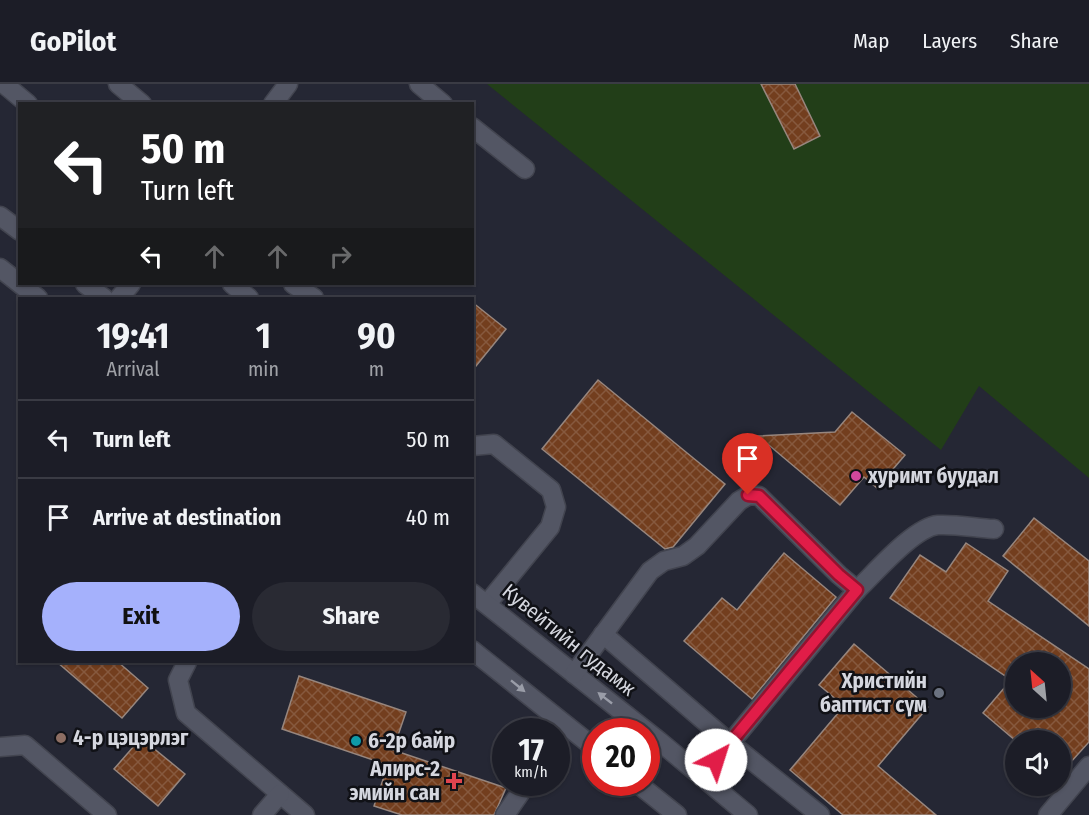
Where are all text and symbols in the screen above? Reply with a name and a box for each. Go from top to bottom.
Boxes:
text: GoPilot [30,25,116,58]
text: Map [853,28,889,54]
text: Layers [922,28,977,54]
text: Share [1010,28,1059,54]
text: 50 m [141,124,225,174]
icon: left [42,126,120,204]
text: Turn left [141,175,234,207]
icon: left [135,240,168,273]
icon: ahead [198,240,231,273]
icon: ahead [261,240,294,273]
icon: right [324,240,357,273]
text: 19:41 [96,314,170,358]
text: 1 [256,314,271,358]
text: 90 [357,314,396,358]
text: Arrival [106,357,160,381]
text: min [248,357,279,381]
text: m [369,357,384,381]
icon: left [42,423,75,456]
text: Turn left [93,426,171,453]
text: 50 m [406,426,450,453]
pin [722,433,773,495]
icon: arrive [731,442,764,475]
place label: хуримт буудал [867,463,999,489]
marker: хуримт буудал [849,469,863,483]
icon: arrive [42,501,75,534]
text: Arrive at destination [93,504,281,531]
text: 40 m [406,504,450,531]
street label: Кувейтийн гудамж [497,578,641,702]
button: Exit [42,582,240,651]
button: Share [252,582,450,651]
north arrow [1005,652,1071,718]
map controls [1005,652,1071,796]
place label: Христийн баптист сүм [820,668,927,718]
one-way arrow [510,680,526,693]
marker: Христийн баптист сүм [932,686,946,700]
one-way arrow [598,693,613,705]
speed limit sign: 20 [582,718,660,796]
place label: 4-р цэцэрлэг [73,725,189,751]
place label: 6-2р байр [368,728,455,754]
position arrow [684,728,748,792]
button: sound [1005,730,1071,796]
marker: 4-р цэцэрлэг [54,731,68,745]
text: 17 [518,732,544,768]
marker: 6-2р байр [349,734,363,748]
place label: Aлирс-2 эмийн сан [349,756,440,806]
text: km/h [514,763,548,781]
marker: Aлирс-2 эмийн сан [445,772,463,790]

